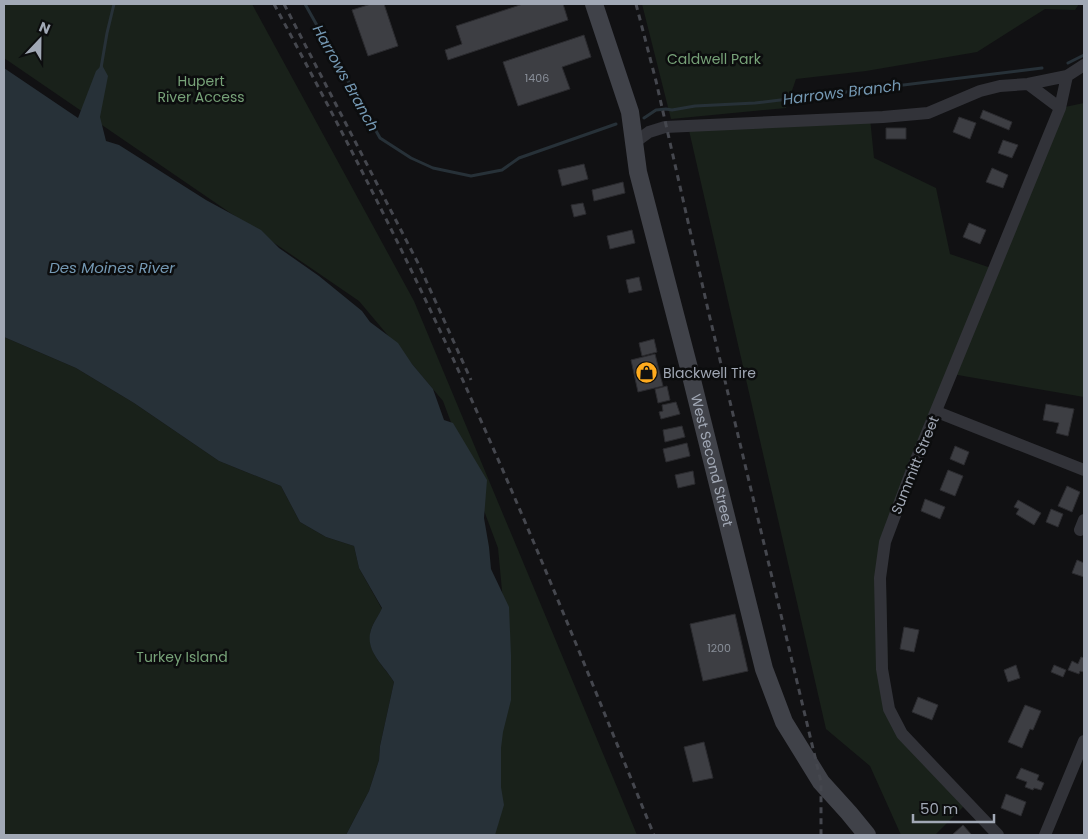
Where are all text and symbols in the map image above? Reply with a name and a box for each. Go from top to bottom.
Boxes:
north arrow [15,15,65,65]
text: N [36,17,53,39]
water label: Harrows Branch [308,21,384,135]
park label: Caldwell Park [667,49,762,69]
house number: 1406 [525,70,549,86]
park label: Hupert River Access [157,71,245,107]
water label: Harrows Branch [782,74,902,110]
water label: Des Moines River [49,257,175,278]
shop icon: Blackwell Tire [635,361,659,385]
place label: Blackwell Tire [663,363,756,383]
street label: West Second Street [686,392,738,529]
street label: Summitt Street [886,413,944,517]
house number: 1200 [707,640,731,656]
park label: Turkey Island [136,647,228,667]
scale bar [913,792,994,824]
text: 50 m [920,798,958,819]

